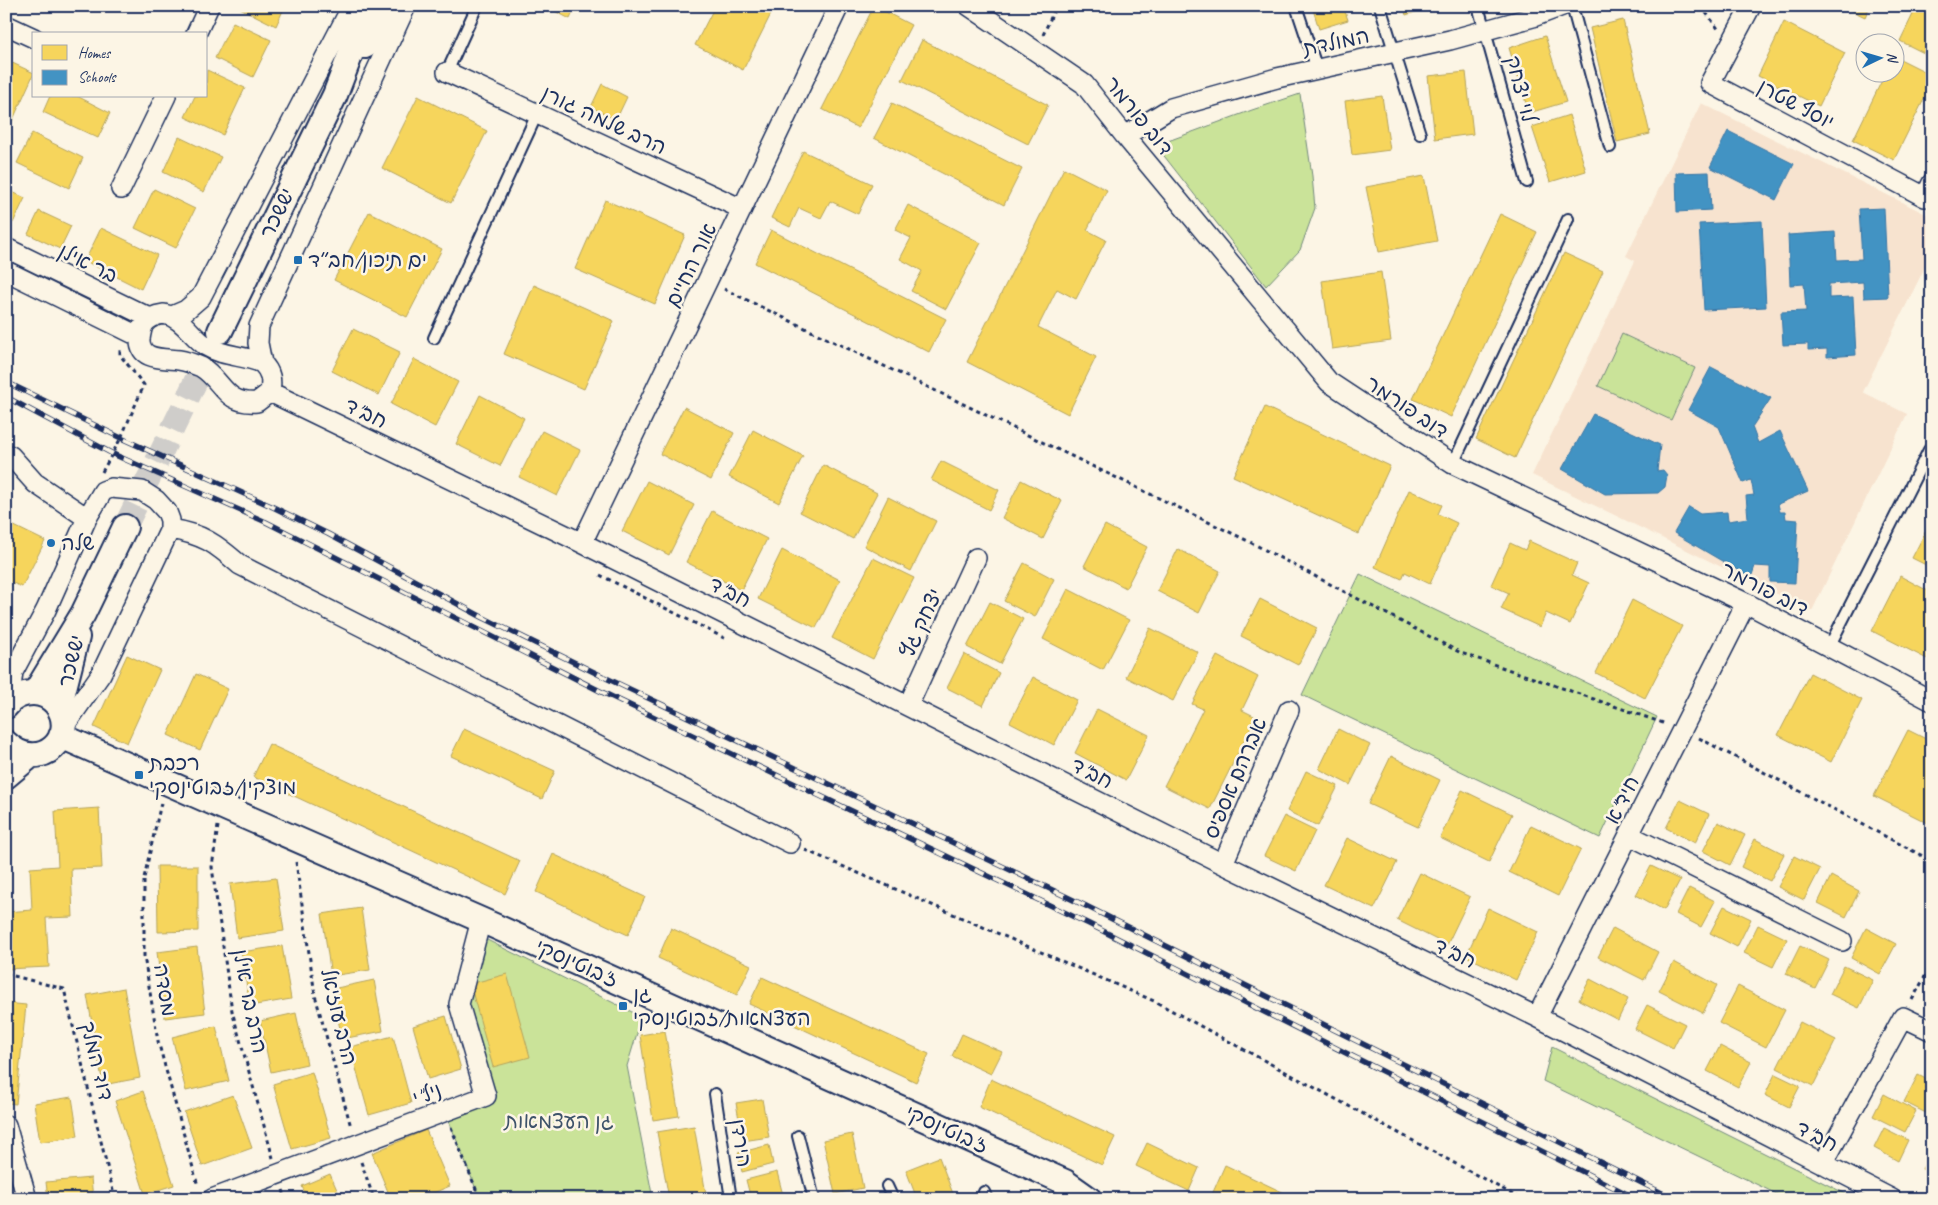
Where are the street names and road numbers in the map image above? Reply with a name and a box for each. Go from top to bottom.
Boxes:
street label: המולדת [1299,22,1372,62]
street label: לוי יצחק [1500,53,1543,126]
street label: דוב פורמר [1099,71,1179,161]
street label: יוסף שטרן [1753,73,1839,135]
street label: הרב שלמה גורן [538,80,670,160]
street label: יששכר [254,184,300,242]
street label: אור החיים [660,219,722,311]
street label: בר אילן [54,238,122,288]
street label: דוב פורמר [1361,370,1453,444]
street label: חב"ד [341,392,391,434]
street label: דוב פורמר [1717,556,1813,622]
street label: חב"ד [705,571,755,613]
street label: יצחק גץ [894,584,948,662]
street label: יששכר [52,632,90,690]
street label: אברהם אספיס [1198,713,1272,843]
street label: חב"ד [1067,752,1117,794]
street label: חיד"א [1599,771,1645,829]
street label: חב"ד [1430,932,1480,974]
street label: ז'בוטינסקי [532,933,622,993]
street label: הרב בר אילן [227,946,273,1056]
street label: מסדה [148,962,182,1018]
street label: הרב עוזיאל [315,966,363,1068]
street label: דוד המלך [75,1019,119,1103]
street label: ניל"י [409,1077,445,1111]
street label: ז'בוטינסקי [902,1099,992,1159]
street label: חב"ד [1792,1115,1842,1157]
street label: הירדן [724,1117,758,1169]

